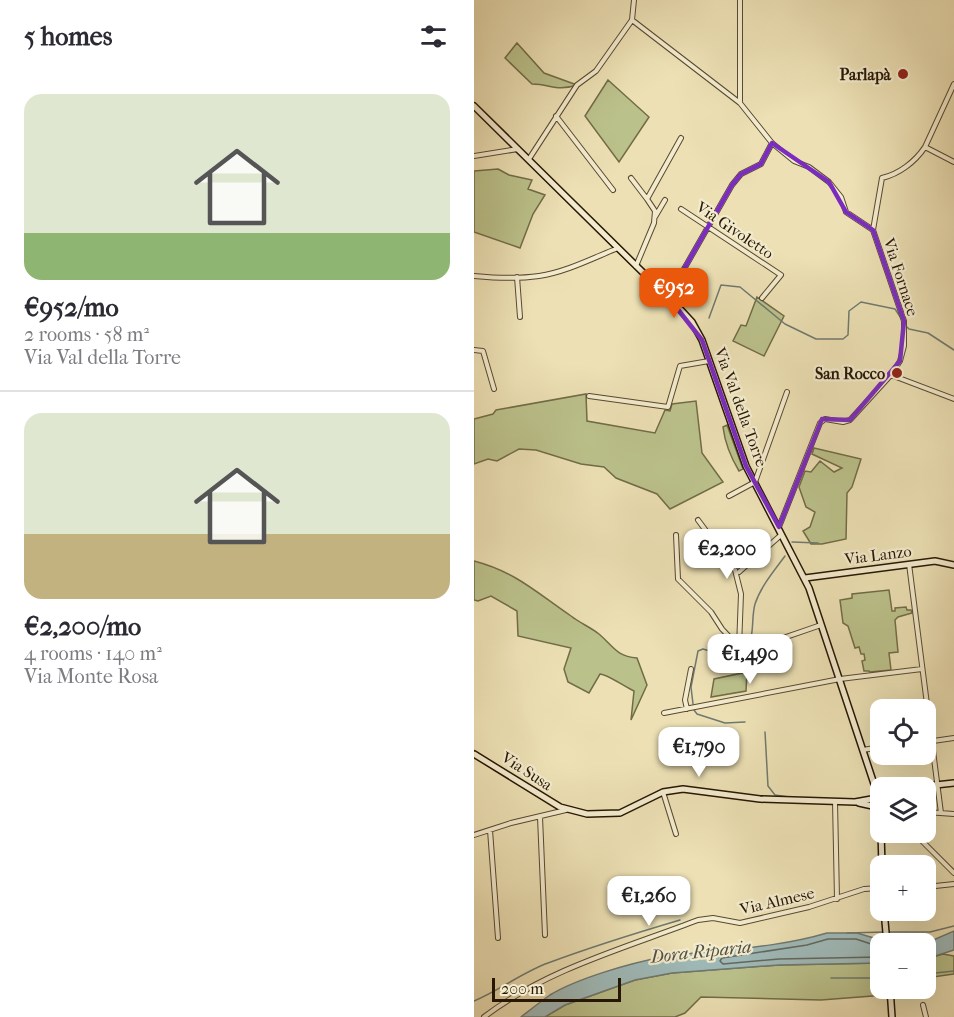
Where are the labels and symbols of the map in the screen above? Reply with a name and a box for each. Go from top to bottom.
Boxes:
place label: Parlapà [840,65,892,85]
marker: Parlapà [896,67,910,81]
street label: Via Givoletto [692,197,777,263]
street label: Via Fornace [879,235,923,318]
pin: €952 [638,268,710,319]
street label: Via Val della Torre [710,344,771,469]
place label: San Rocco [815,364,885,383]
marker: San Rocco [890,366,904,380]
pin: €2,200 [678,529,776,580]
street label: Via Lanzo [842,541,913,569]
pin: €1,490 [701,634,799,685]
pin: €1,790 [650,727,748,778]
street label: Via Susa [497,747,556,795]
pin: €1,260 [600,876,698,927]
street label: Via Almese [737,883,816,919]
water label: Dora Riparia [649,936,752,968]
scale bar [492,975,621,1002]

